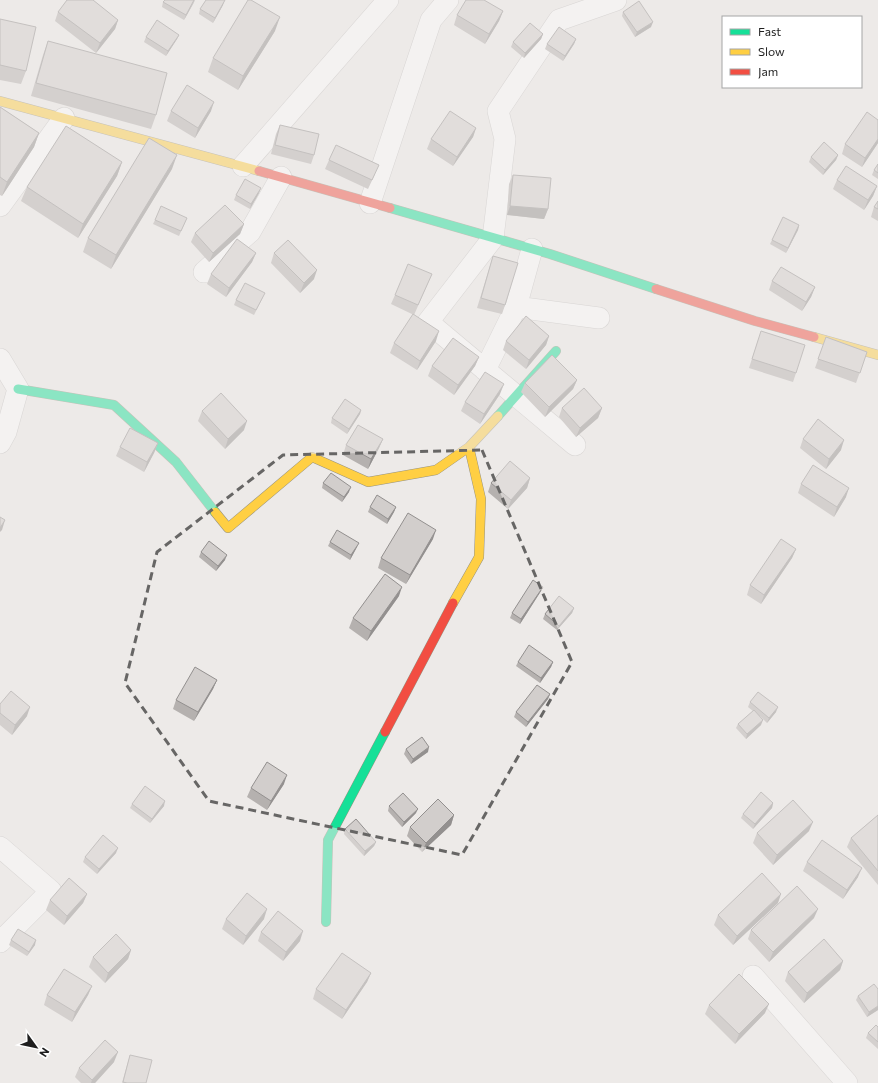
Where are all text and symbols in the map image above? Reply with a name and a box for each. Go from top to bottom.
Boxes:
legend [722,16,862,88]
text: Fast [758,24,781,38]
text: Slow [758,44,785,58]
text: Jam [758,64,778,79]
north arrow [16,1027,56,1067]
text: N [37,1046,53,1060]

